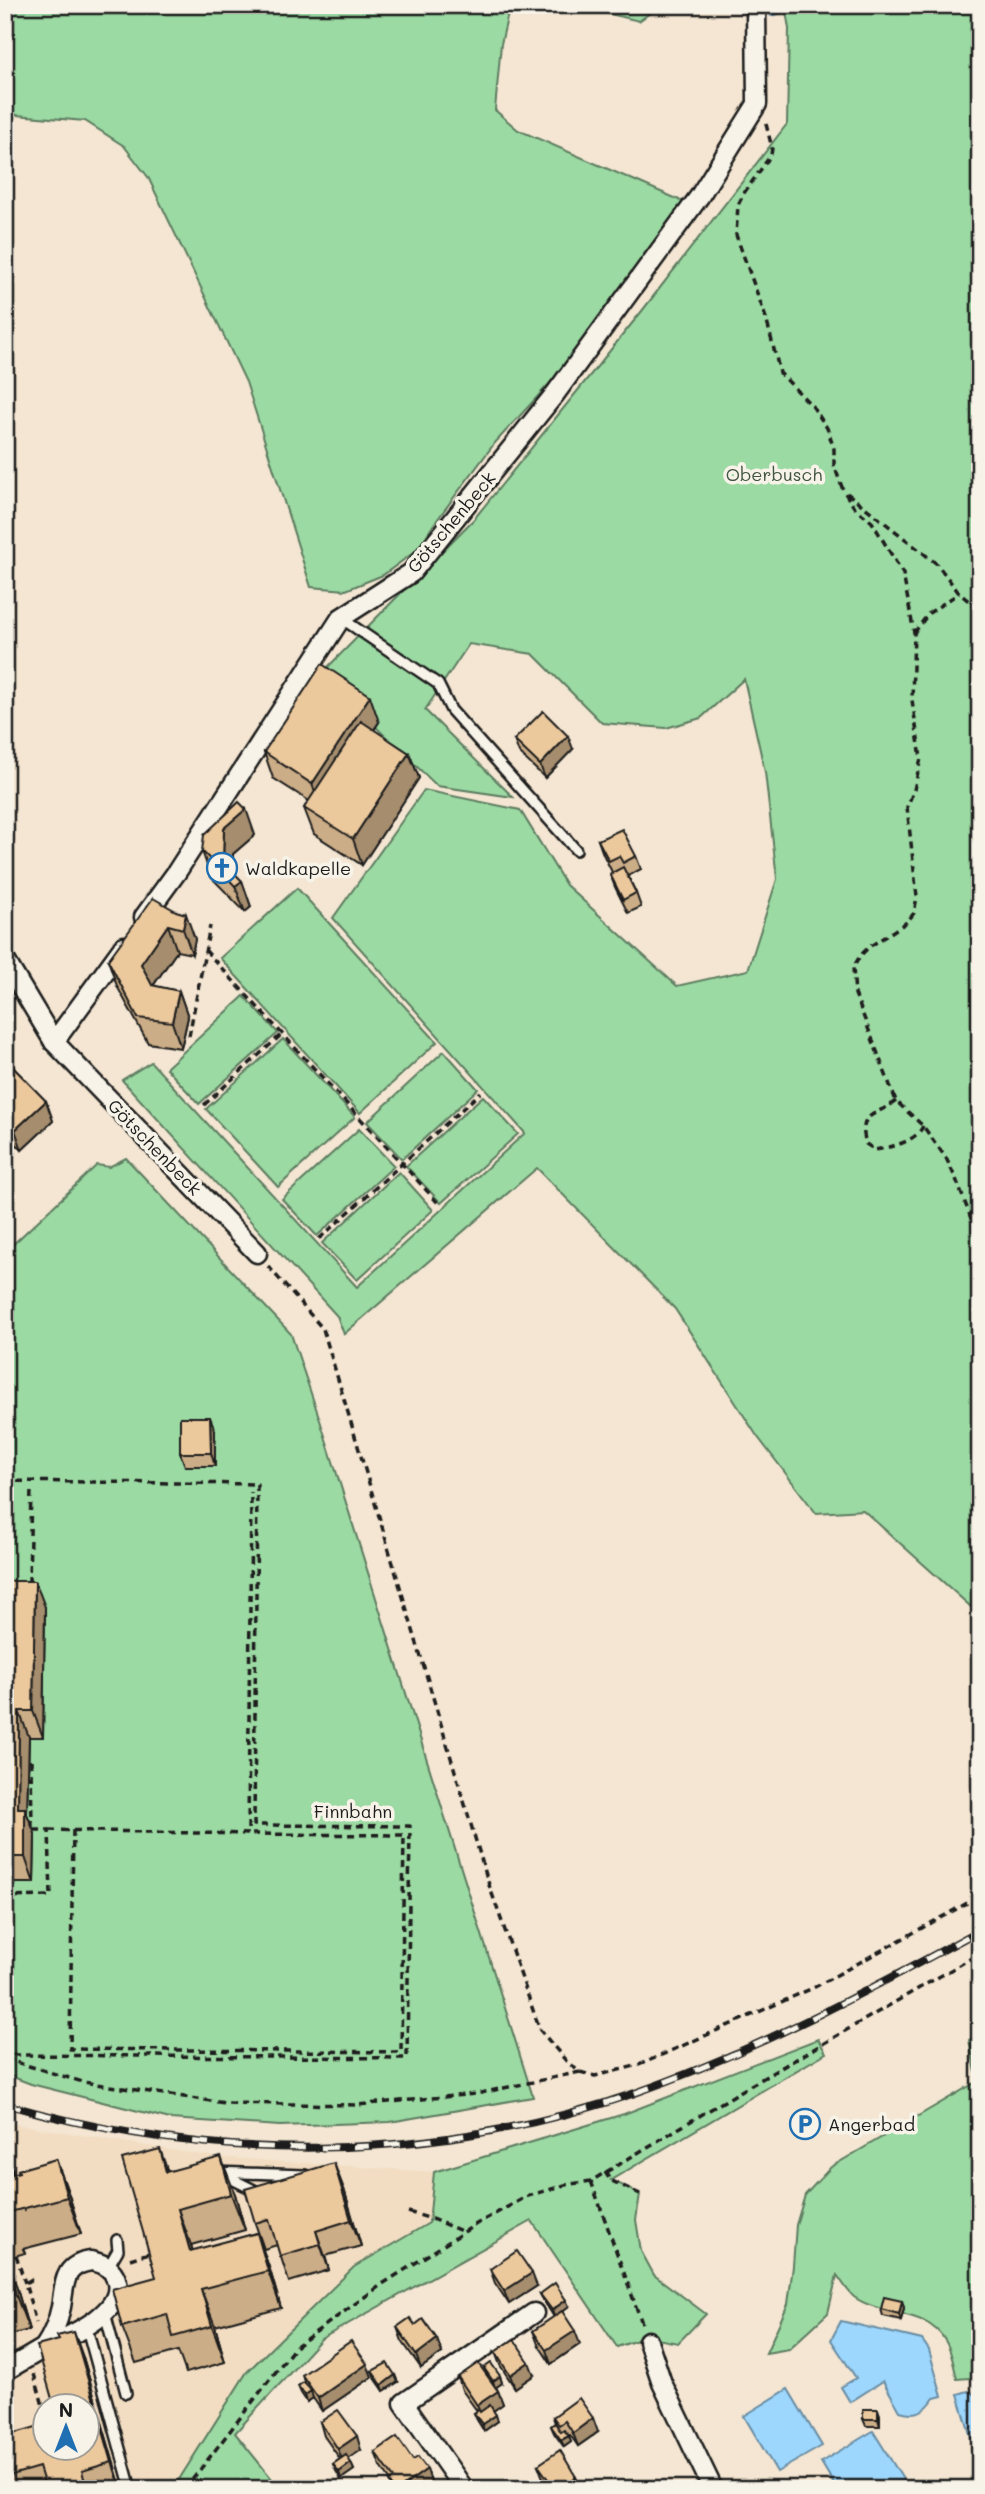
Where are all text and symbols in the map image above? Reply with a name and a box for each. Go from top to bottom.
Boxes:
park label: Oberbusch [726,462,822,486]
street label: Götschenbeck [402,466,500,578]
church icon: Waldkapelle [205,851,239,885]
place label: Waldkapelle [245,856,351,880]
street label: Götschenbeck [103,1094,207,1200]
street label: Finnbahn [314,1799,392,1823]
parking icon: Angerbad [788,2107,822,2141]
place label: Angerbad [828,2112,915,2136]
north arrow [32,2392,102,2462]
text: N [59,2397,73,2422]

